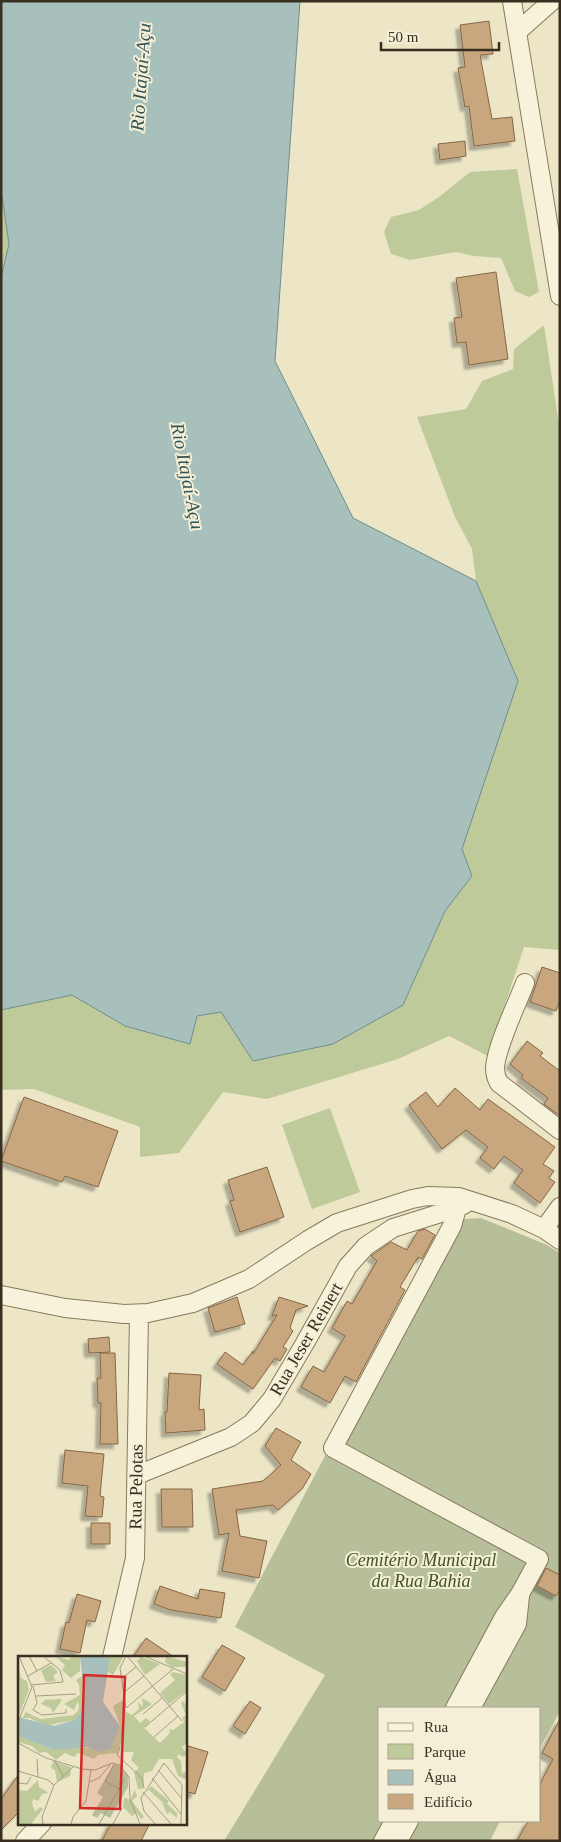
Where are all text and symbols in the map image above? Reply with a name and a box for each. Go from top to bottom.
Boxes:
scale bar [381,20,498,52]
water label: Rio Itajaí-Açu [126,22,155,133]
text: 50 m [388,29,419,45]
water label: Rio Itajaí-Açu [167,420,208,531]
street label: Rua Jeser Reinert [266,1279,346,1399]
street label: Rua Pelotas [125,1444,147,1530]
park label: Cemitério Municipal da Rua Bahia [346,1550,496,1591]
inset map [18,1656,186,1824]
legend [378,1707,541,1822]
text: Rua [424,1719,449,1735]
text: Parque [424,1744,466,1760]
text: Água [424,1769,457,1785]
text: Edifício [424,1794,472,1810]

